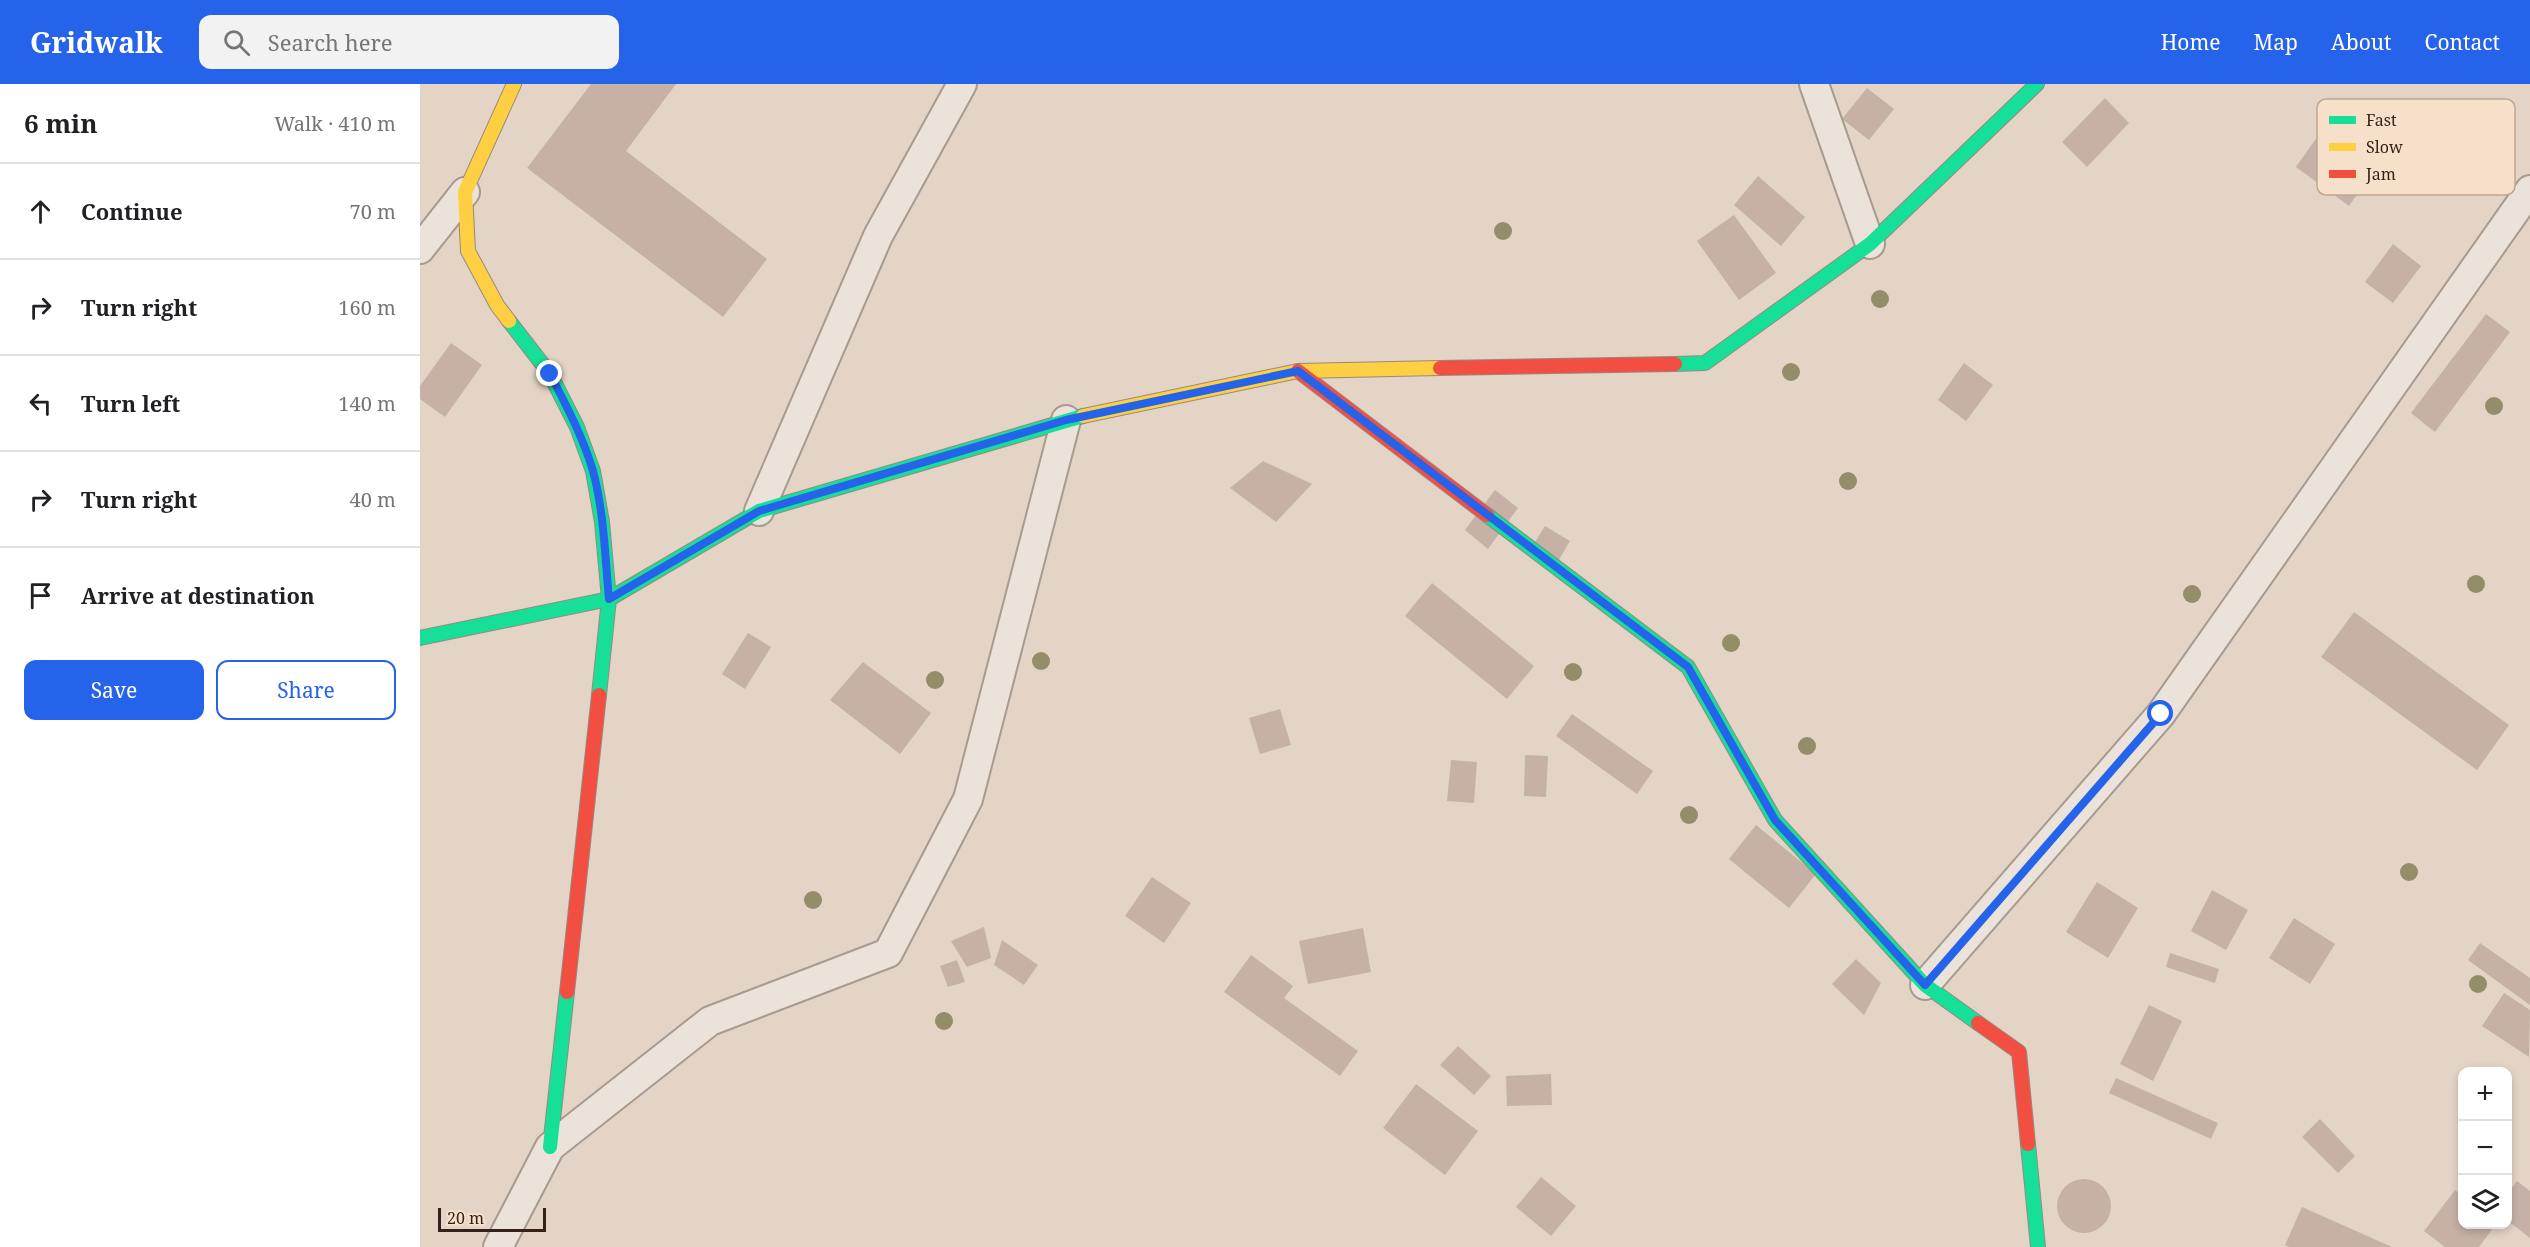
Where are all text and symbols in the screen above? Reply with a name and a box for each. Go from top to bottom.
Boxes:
search box [199,15,619,69]
text: Gridwalk [30,23,163,61]
icon: search [220,26,253,59]
text: Search here [268,27,393,57]
text: Home [2161,28,2221,56]
text: Map [2254,28,2298,56]
text: About [2331,28,2392,56]
text: Contact [2425,28,2500,56]
legend [2317,99,2515,195]
text: 6 min [24,105,98,141]
text: Fast [2366,109,2397,131]
text: Walk · 410 m [274,110,396,137]
text: Slow [2366,136,2403,158]
text: Jam [2365,163,2396,185]
icon: ahead [24,195,57,228]
text: Continue [81,196,183,226]
text: 70 m [350,198,396,225]
icon: right [24,291,57,324]
text: Turn right [81,292,197,322]
text: 160 m [338,294,396,321]
route end [536,360,562,386]
icon: left [24,387,57,420]
text: Turn left [81,388,180,418]
text: 140 m [338,390,396,417]
icon: right [24,483,57,516]
text: Turn right [81,484,197,514]
text: 40 m [350,486,396,513]
icon: arrive [24,579,57,612]
text: Arrive at destination [81,580,315,610]
button: Save [24,660,204,720]
button: Share [216,660,396,720]
route start [2147,700,2173,726]
map controls [2458,1067,2512,1229]
button: + [2458,1067,2512,1121]
button: − [2458,1121,2512,1175]
button: layers [2458,1175,2512,1229]
scale bar [438,1205,546,1232]
text: 20 m [447,1207,484,1229]

